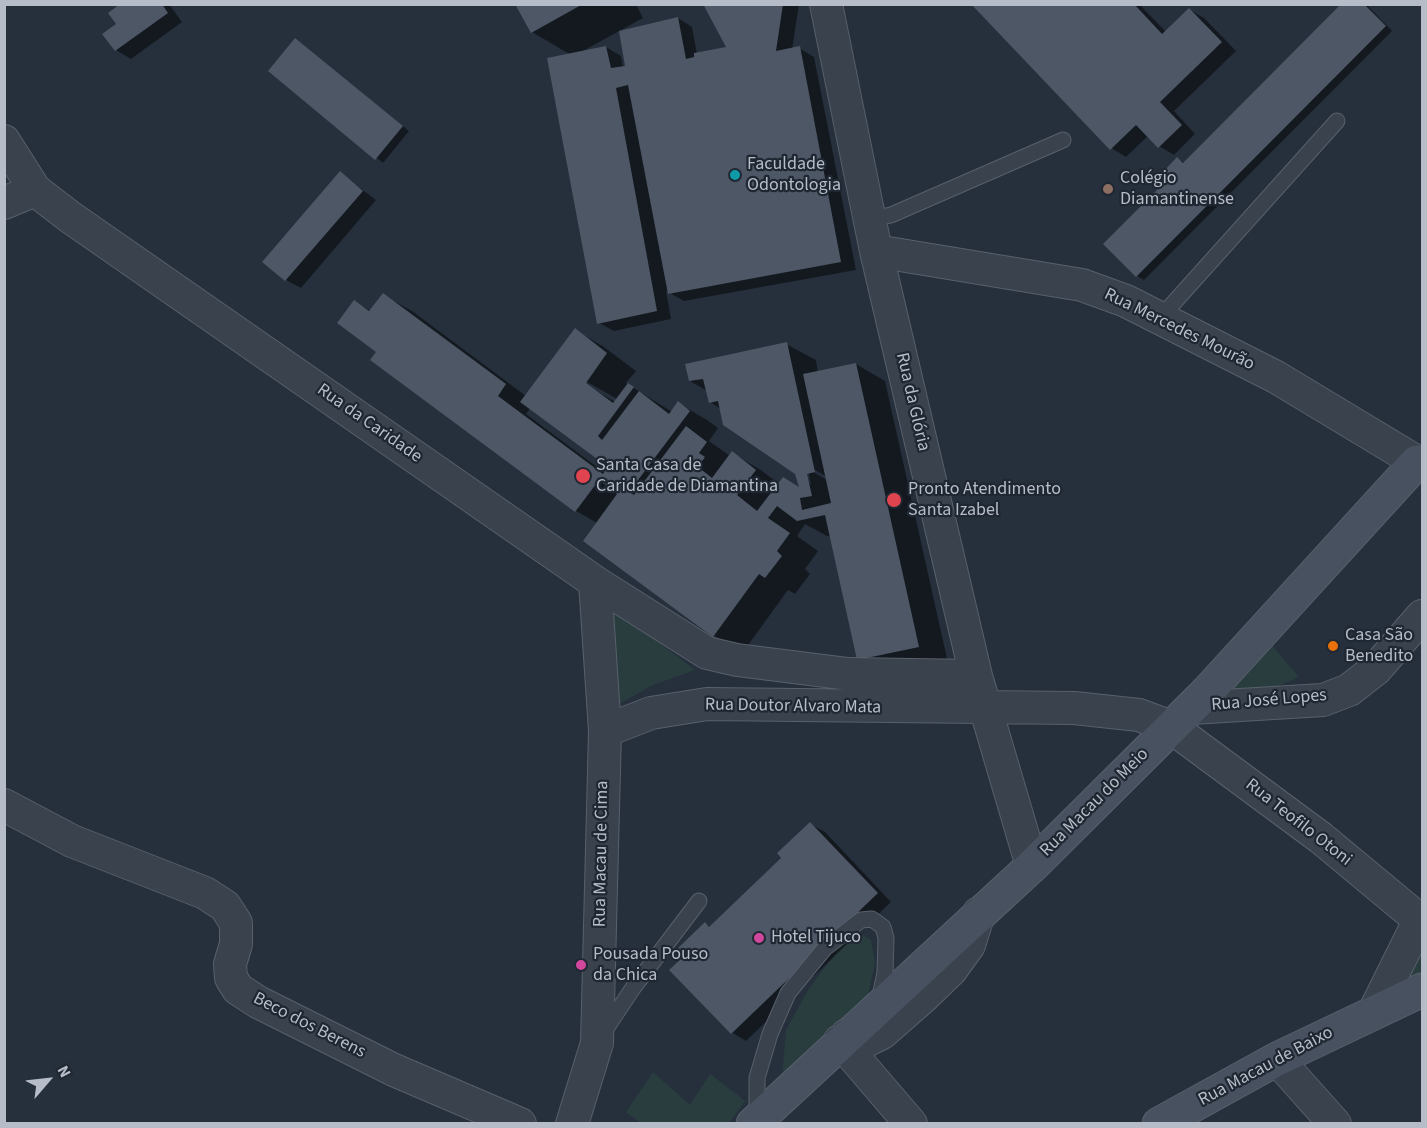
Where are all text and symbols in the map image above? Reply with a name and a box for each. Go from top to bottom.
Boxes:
place label: Faculdade Odontologia [747,154,841,196]
marker: Faculdade Odontologia [728,168,742,182]
place label: Colégio Diamantinense [1120,168,1234,210]
marker: Colégio Diamantinense [1101,182,1115,196]
street label: Rua Mercedes Mourão [1100,284,1258,376]
street label: Rua da Glória [890,351,934,453]
street label: Rua da Caridade [312,380,426,468]
place label: Santa Casa de Caridade de Diamantina [596,455,778,498]
marker: Santa Casa de Caridade de Diamantina [574,467,592,485]
place label: Pronto Atendimento Santa Izabel [908,479,1061,522]
marker: Pronto Atendimento Santa Izabel [885,491,903,509]
place label: Casa São Benedito [1345,625,1413,668]
marker: Casa São Benedito [1326,639,1340,653]
street label: Rua José Lopes [1210,685,1328,717]
street label: Rua Doutor Alvaro Mata [705,695,881,719]
street label: Rua Macau do Meio [1036,744,1154,862]
street label: Rua Teofilo Otoni [1240,775,1356,871]
street label: Rua Macau de Cima [590,781,614,927]
place label: Hotel Tijuco [771,927,861,949]
marker: Hotel Tijuco [752,931,766,945]
place label: Pousada Pouso da Chica [593,944,708,986]
marker: Pousada Pouso da Chica [574,958,588,972]
street label: Beco dos Berens [249,988,369,1064]
street label: Rua Macau de Baixo [1195,1022,1337,1112]
north arrow [18,1050,78,1110]
text: N [52,1062,76,1081]

